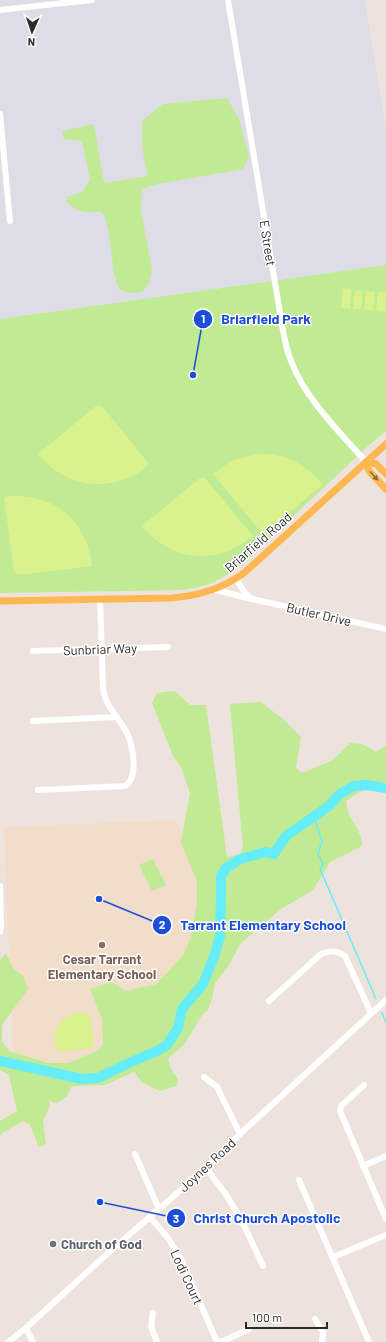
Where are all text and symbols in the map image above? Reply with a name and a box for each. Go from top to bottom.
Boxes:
north arrow [12,12,52,52]
text: N [27,36,35,49]
street label: E Street [257,219,279,267]
callout: Briarfield Park [193,306,319,332]
text: Briarfield Park [221,310,311,327]
text: 1 [201,311,205,325]
one-way arrow [370,471,379,481]
street label: Briarfield Road [221,508,295,576]
street label: Butler Drive [285,599,353,629]
street label: Sunbriar Way [63,640,137,658]
callout: Tarrant Elementary School [152,912,353,938]
text: Tarrant Elementary School [180,916,346,933]
text: 2 [159,917,166,931]
marker: Cesar Tarrant Elementary School [97,940,107,950]
place label: Cesar Tarrant Elementary School [48,951,156,982]
street label: Joynes Road [175,1135,239,1195]
callout: Christ Church Apostolic [166,1205,349,1231]
text: Christ Church Apostolic [194,1209,341,1226]
text: 3 [173,1211,179,1225]
place label: Church of God [61,1236,142,1252]
marker: Church of God [48,1239,58,1249]
street label: Lodi Court [167,1247,207,1307]
scale bar [246,1304,327,1330]
text: 100 m [252,1310,282,1324]

